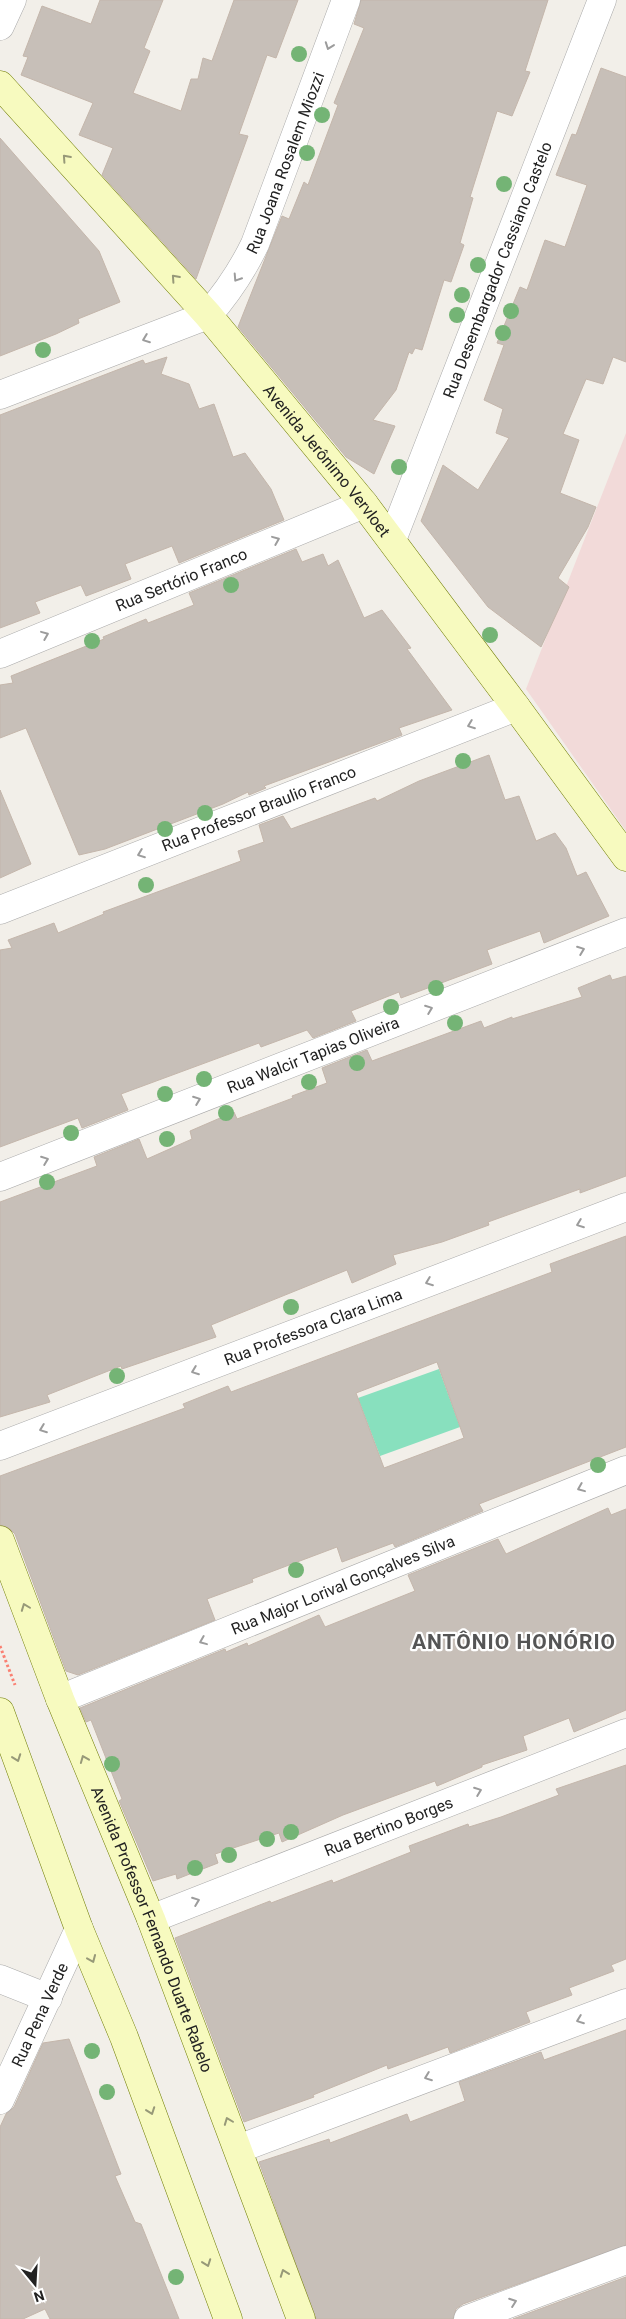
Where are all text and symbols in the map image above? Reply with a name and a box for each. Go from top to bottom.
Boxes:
one-way arrow [325,41,335,49]
street label: Rua Joana Rosalem Miozzi [242,69,328,257]
street label: Rua Desembargador Cassiano Castelo [439,139,556,401]
one-way arrow [63,154,72,163]
one-way arrow [234,273,244,282]
one-way arrow [172,275,181,284]
one-way arrow [142,332,151,343]
street label: Avenida Jerônimo Vervloet [260,380,394,540]
one-way arrow [271,535,280,546]
street label: Rua Sertório Franco [113,544,250,615]
one-way arrow [40,631,49,642]
one-way arrow [467,718,476,729]
street label: Rua Professor Braulio Franco [159,761,359,855]
one-way arrow [137,848,146,859]
one-way arrow [576,945,585,956]
one-way arrow [425,1005,433,1015]
street label: Rua Walcir Tapias Oliveira [224,1012,402,1097]
one-way arrow [192,1096,201,1106]
one-way arrow [41,1155,49,1165]
one-way arrow [577,1218,585,1228]
one-way arrow [425,1276,433,1286]
street label: Rua Professora Clara Lima [221,1284,405,1369]
one-way arrow [191,1365,200,1375]
one-way arrow [39,1423,48,1433]
one-way arrow [577,1482,586,1492]
street label: Rua Major Lorival Gonçalves Silva [228,1531,457,1638]
one-way arrow [21,1603,31,1612]
district label: ANTÔNIO HONÓRIO [412,1630,616,1654]
one-way arrow [199,1635,208,1645]
one-way arrow [11,1753,21,1762]
one-way arrow [79,1755,89,1763]
street label: Avenida Professor Fernando Duarte Rabelo [88,1783,217,2075]
one-way arrow [473,1787,482,1797]
street label: Rua Bertino Borges [321,1792,456,1860]
one-way arrow [192,1897,200,1907]
one-way arrow [86,1955,96,1963]
street label: Rua Pena Verde [7,1960,72,2070]
one-way arrow [577,2014,585,2024]
one-way arrow [425,2072,433,2082]
one-way arrow [145,2106,155,2115]
one-way arrow [223,2117,234,2126]
north arrow [10,2259,60,2309]
one-way arrow [201,2259,211,2267]
one-way arrow [280,2269,290,2278]
text: N [32,2287,46,2306]
one-way arrow [509,2298,517,2308]

